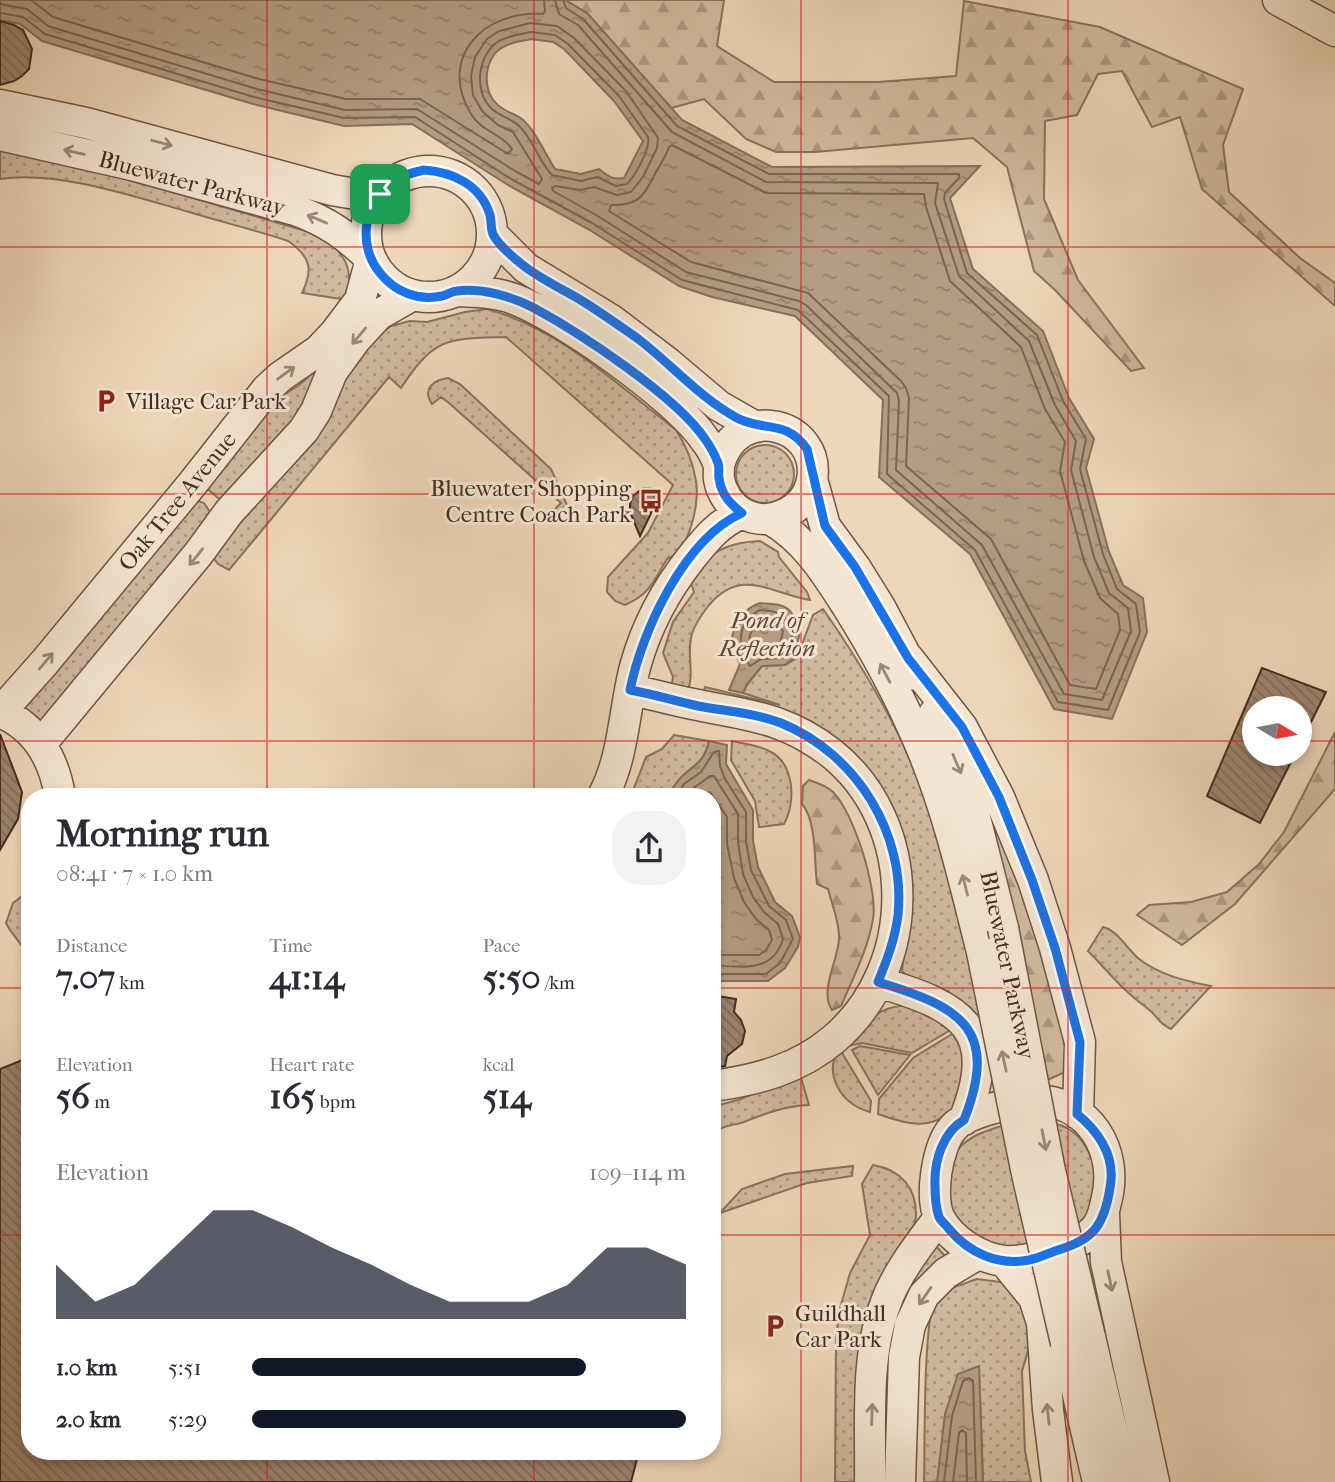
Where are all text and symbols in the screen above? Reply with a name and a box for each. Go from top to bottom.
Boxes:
one-way arrow [151,137,173,150]
one-way arrow [63,144,86,158]
street label: Bluewater Parkway [96,146,289,222]
pin [350,164,410,224]
icon: arrive [361,175,399,213]
one-way arrow [307,211,328,224]
one-way arrow [351,326,367,344]
one-way arrow [276,366,294,381]
parking icon: Village Car Park [92,387,120,415]
place label: Village Car Park [125,388,287,415]
street label: Oak Tree Avenue [113,426,242,576]
place label: Bluewater Shopping Centre Coach Park [430,475,632,528]
bus stop icon: Bluewater Shopping Centre Coach Park [637,487,665,515]
one-way arrow [188,547,203,565]
water label: Pond of Reflection [717,606,815,662]
one-way arrow [38,652,54,670]
one-way arrow [878,663,892,684]
north arrow [1242,696,1312,766]
map controls [1242,696,1312,766]
one-way arrow [951,753,964,775]
text: Morning run [56,811,269,856]
button: share [612,811,686,885]
text: 08:41 · 7 × 1.0 km [56,860,213,887]
street label: Bluewater Parkway [974,868,1041,1063]
one-way arrow [958,875,971,897]
text: Distance [56,935,127,957]
text: Time [269,935,313,957]
text: Pace [483,935,521,957]
text: 7.07 [56,957,115,998]
text: 41:14 [269,957,344,998]
text: 5:50 [483,957,541,998]
text: km [115,972,145,994]
text: /km [541,972,575,994]
one-way arrow [996,1050,1010,1073]
text: Elevation [56,1054,133,1076]
text: Heart rate [269,1054,354,1076]
text: kcal [483,1054,515,1076]
text: 56 [56,1076,90,1117]
text: 165 [269,1076,316,1117]
text: 514 [483,1076,531,1117]
text: m [90,1091,110,1113]
text: bpm [316,1091,356,1113]
one-way arrow [1037,1128,1051,1151]
text: Elevation [56,1159,149,1186]
text: 109–114 m [589,1159,686,1186]
one-way arrow [1104,1269,1118,1292]
one-way arrow [918,1286,933,1305]
place label: Guildhall Car Park [795,1300,887,1353]
parking icon: Guildhall Car Park [761,1312,789,1340]
text: 1.0 km [56,1354,117,1381]
text: 5:51 [168,1354,202,1381]
one-way arrow [865,1403,878,1426]
one-way arrow [1042,1404,1055,1426]
text: 2.0 km [56,1406,121,1433]
text: 5:29 [168,1406,207,1433]

